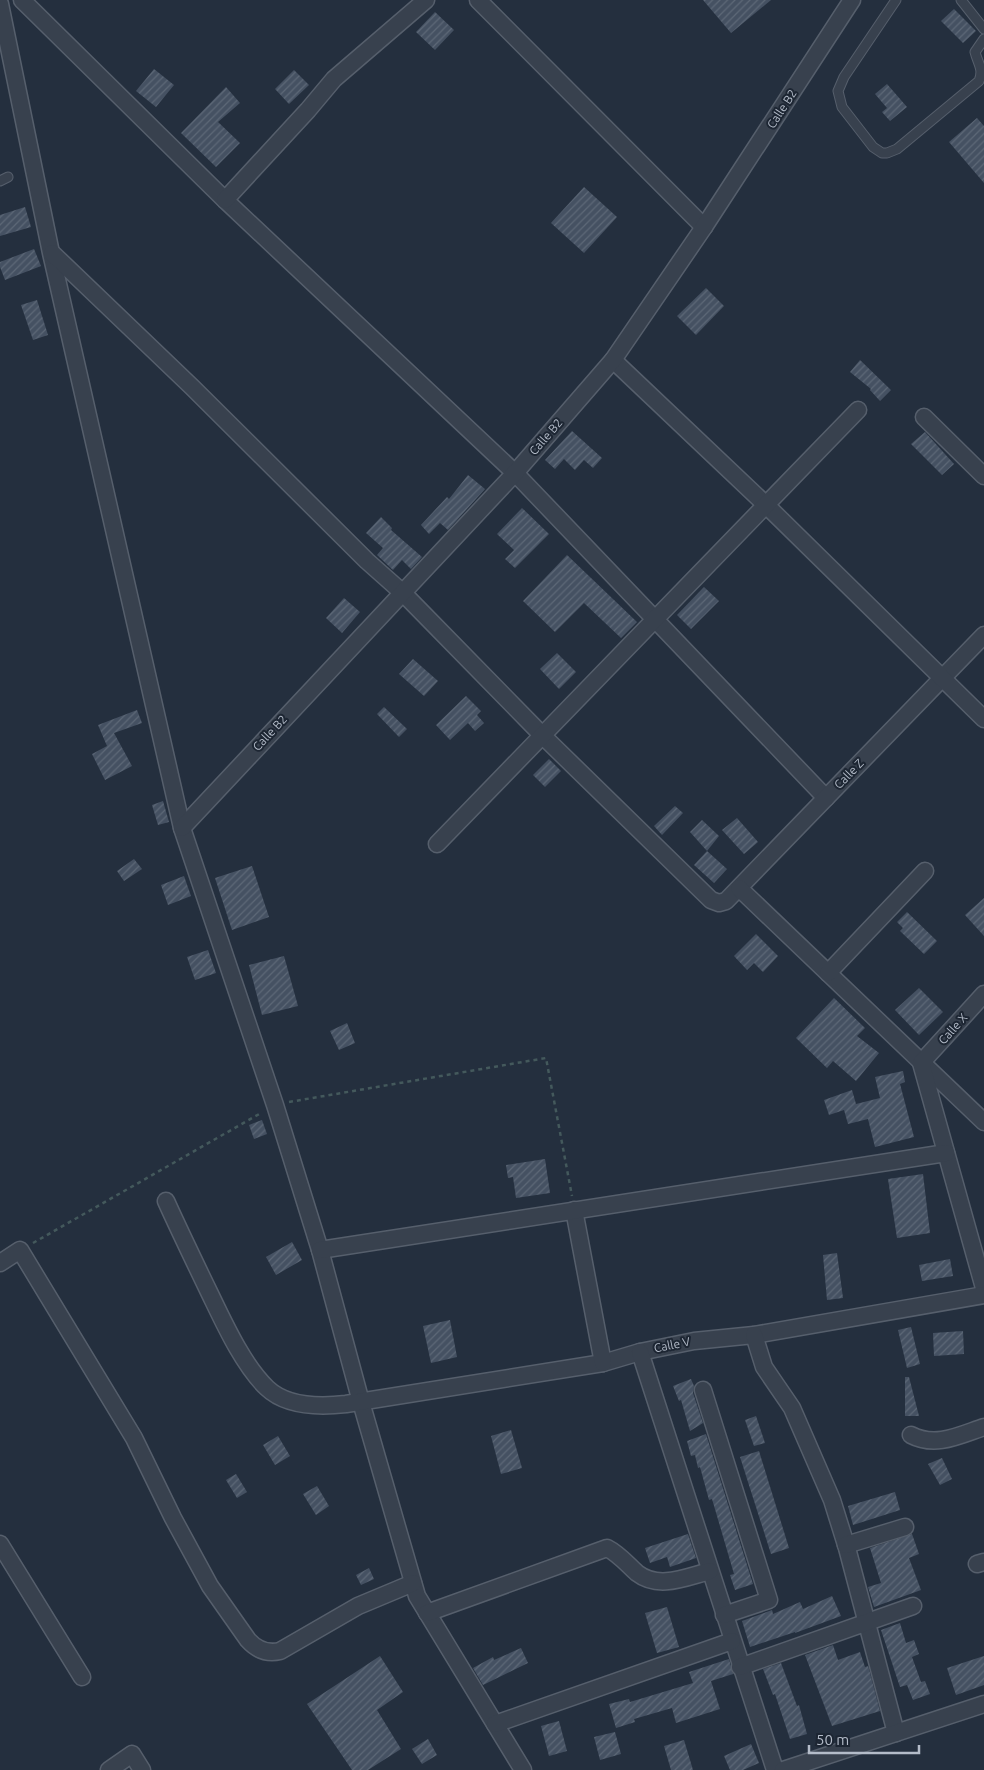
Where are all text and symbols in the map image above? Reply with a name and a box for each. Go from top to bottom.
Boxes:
street label: Calle B2 [764,87,799,131]
street label: Calle B2 [526,416,565,457]
street label: Calle B2 [250,712,289,753]
street label: Calle Z [831,756,866,791]
street label: Calle X [936,1010,970,1047]
street label: Calle V [653,1335,692,1354]
scale bar [809,1722,919,1754]
text: 50 m [816,1731,849,1748]

